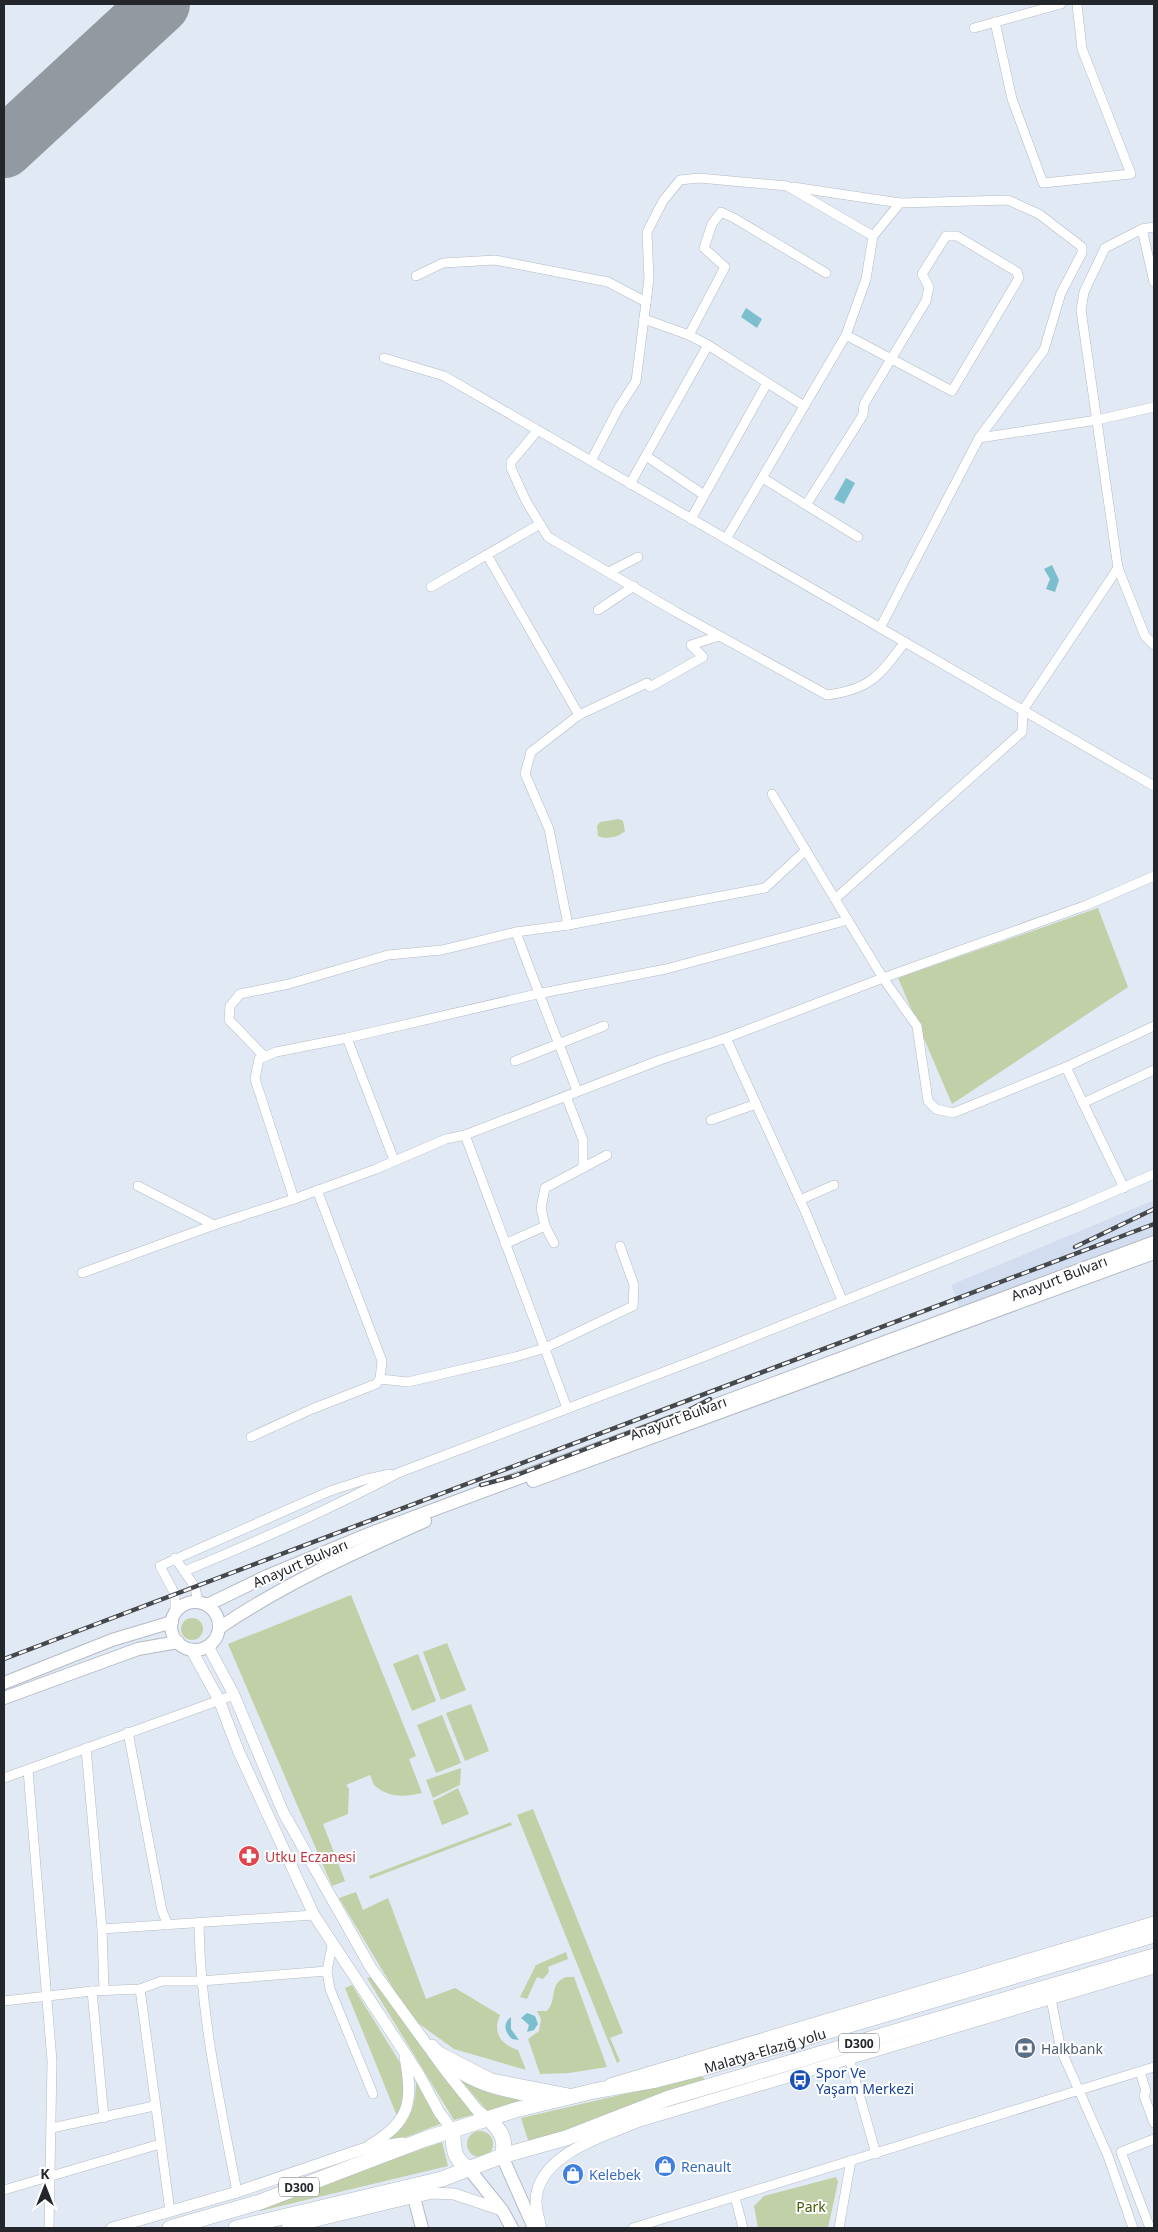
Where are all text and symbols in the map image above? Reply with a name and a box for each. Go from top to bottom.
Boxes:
street label: Anayurt Bulvarı [1008,1251,1110,1305]
street label: Anayurt Bulvarı [627,1392,729,1444]
street label: Anayurt Bulvarı [250,1534,350,1592]
pharmacy icon: Utku Eczanesi [237,1844,261,1868]
place label: Utku Eczanesi [265,1847,356,1866]
street label: Malatya-Elazığ yolu [702,2023,828,2077]
road number: D300 [839,2034,879,2052]
bank icon: Halkbank [1013,2036,1037,2060]
place label: Halkbank [1041,2039,1103,2058]
place label: Spor Ve Yaşam Merkezi [816,2063,914,2098]
bus stop icon: Spor Ve Yaşam Merkezi [788,2068,812,2092]
shop icon: Renault [653,2154,677,2178]
place label: Renault [681,2157,731,2176]
north arrow [20,2162,70,2212]
shop icon: Kelebek [561,2162,585,2186]
text: K [40,2164,50,2183]
place label: Kelebek [589,2165,642,2184]
road number: D300 [279,2178,319,2196]
park label: Park [796,2197,826,2216]

